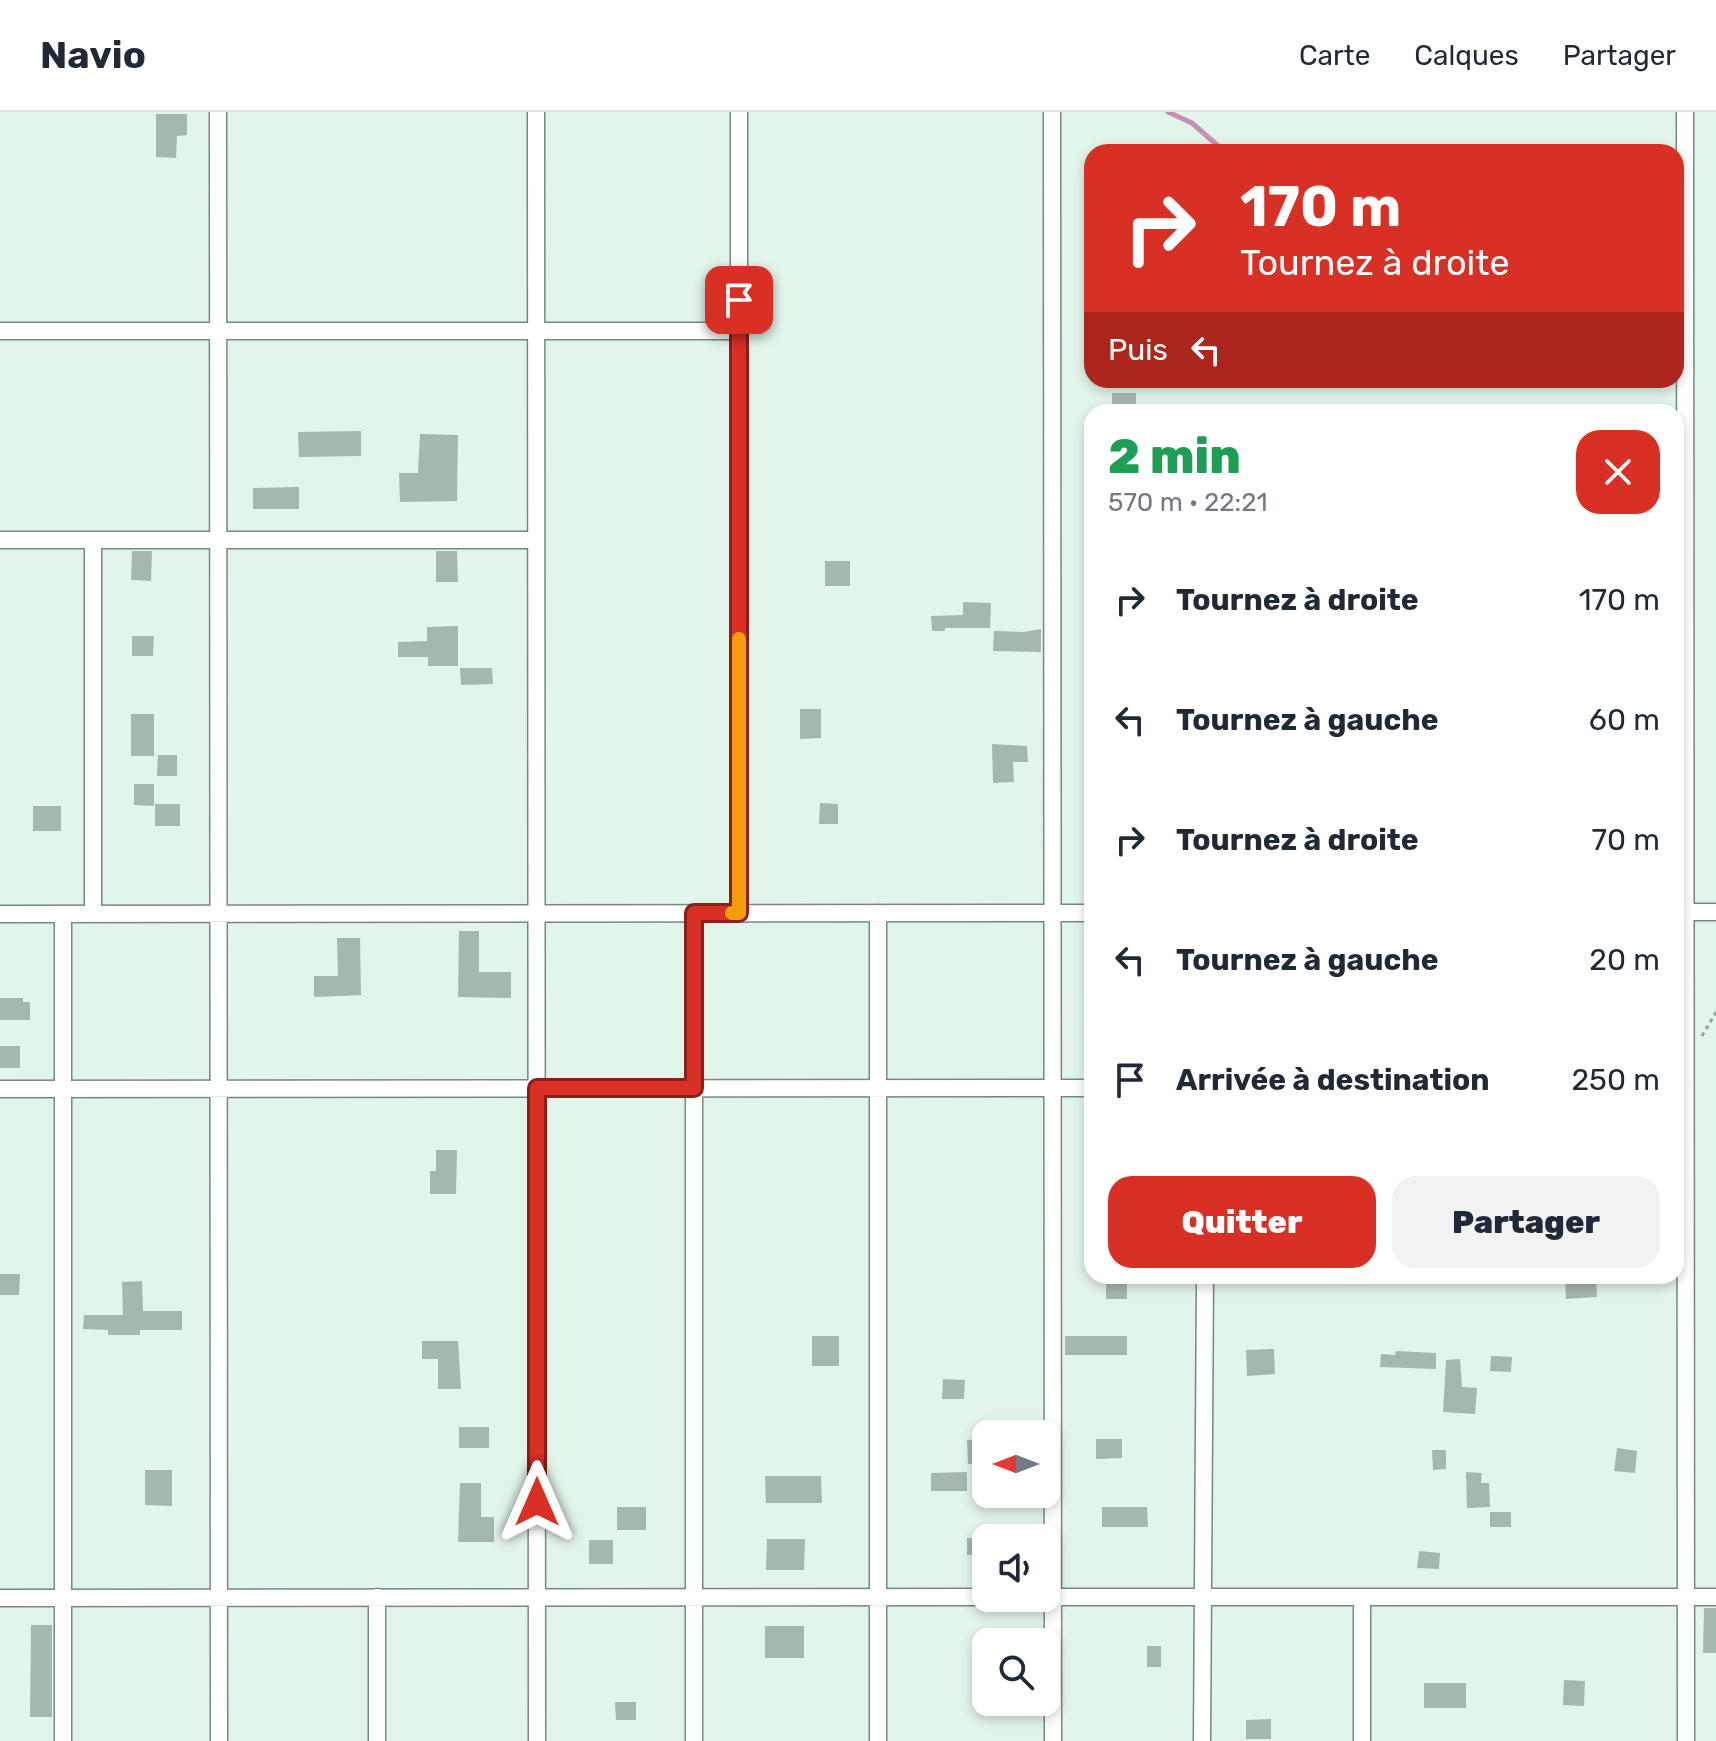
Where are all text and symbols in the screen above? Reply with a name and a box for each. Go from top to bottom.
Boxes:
text: Navio [40,32,146,78]
text: Carte [1299,39,1370,72]
text: Calques [1414,39,1519,72]
text: Partager [1563,39,1676,72]
text: 170 m [1240,174,1401,240]
icon: right [1108,176,1212,280]
text: Tournez à droite [1240,241,1510,284]
pin [705,266,773,334]
icon: arrive [717,278,761,322]
icon: left [1184,328,1228,372]
text: Puis [1108,332,1168,368]
text: 2 min [1108,428,1241,485]
button: close [1576,430,1660,514]
text: 570 m · 22:21 [1108,487,1268,518]
icon: right [1108,578,1152,622]
text: Tournez à droite [1176,582,1419,618]
text: 170 m [1579,582,1660,618]
icon: left [1108,698,1152,742]
text: Tournez à gauche [1176,702,1439,738]
text: 60 m [1589,702,1660,738]
icon: right [1108,818,1152,862]
text: Tournez à droite [1176,822,1419,858]
text: 70 m [1592,822,1660,858]
icon: left [1108,938,1152,982]
text: Tournez à gauche [1176,942,1439,978]
text: 20 m [1589,942,1660,978]
icon: arrive [1108,1058,1152,1102]
text: Arrivée à destination [1176,1062,1490,1098]
text: 250 m [1572,1062,1660,1098]
button: Quitter [1108,1176,1376,1268]
button: Partager [1392,1176,1660,1268]
north arrow [972,1420,1060,1508]
map controls [972,1420,1060,1716]
position arrow [495,1460,579,1544]
button: sound [972,1524,1060,1612]
button: search [972,1628,1060,1716]

